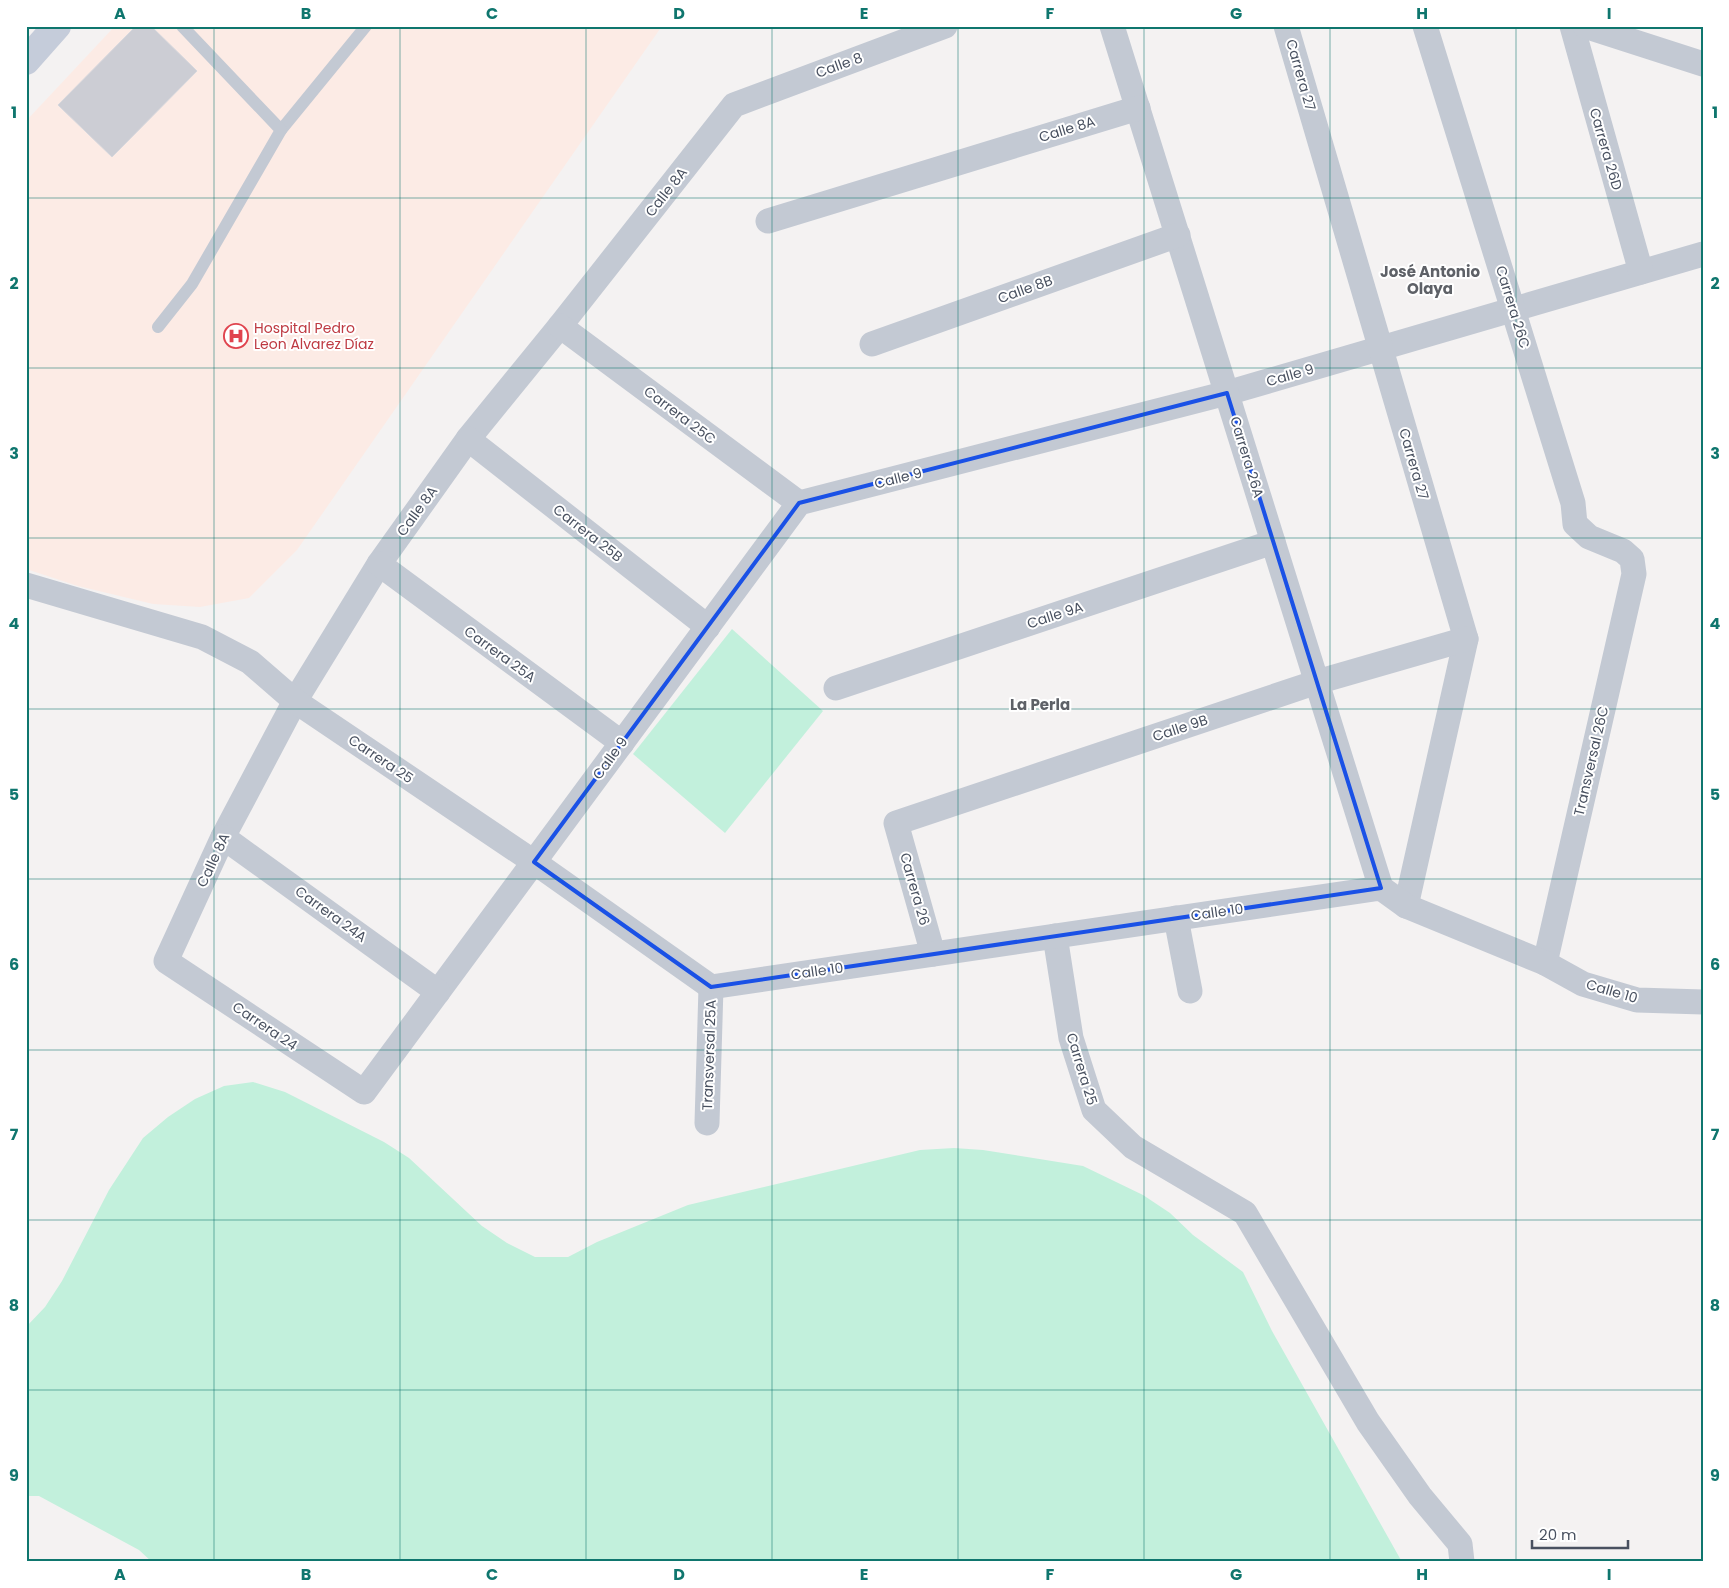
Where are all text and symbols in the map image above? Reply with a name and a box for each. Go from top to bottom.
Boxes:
text: A [114,2,126,25]
text: B [301,2,311,25]
text: C [486,2,498,25]
text: D [673,2,685,25]
text: E [860,2,868,25]
text: F [1046,2,1055,25]
text: G [1230,2,1242,25]
text: H [1416,2,1428,25]
text: I [1607,2,1611,25]
street label: Carrera 27 [1281,37,1321,113]
street label: Calle 8 [813,47,865,83]
text: 1 [11,101,17,124]
text: 1 [1712,101,1718,124]
street label: Carrera 26D [1585,106,1627,193]
street label: Calle 8A [1036,111,1098,147]
street label: Calle 8A [640,163,692,221]
district label: José Antonio Olaya [1380,261,1480,299]
street label: Carrera 26C [1491,263,1535,351]
street label: Calle 8B [995,270,1055,308]
text: 2 [9,272,19,295]
text: 2 [1710,272,1720,295]
place label: Hospital Pedro Leon Alvarez Díaz [254,318,374,354]
hospital icon: Hospital Pedro Leon Alvarez Díaz [223,323,249,349]
street label: Calle 9 [1264,359,1316,391]
street label: Carrera 25C [640,381,720,449]
street label: Carrera 26A [1225,414,1269,500]
street label: Carrera 27 [1394,426,1434,502]
text: 3 [9,442,19,465]
text: 3 [1710,442,1720,465]
street label: Calle 9 [872,462,924,494]
street label: Calle 8A [392,482,442,540]
street label: Carrera 25B [549,499,627,567]
street label: Calle 9A [1024,597,1086,633]
text: 4 [9,612,20,635]
text: 4 [1710,612,1721,635]
street label: Carrera 25A [460,621,540,687]
district label: La Perla [1010,694,1070,715]
street label: Transversal 26C [1569,704,1613,818]
street label: Calle 9B [1150,710,1210,746]
street label: Carrera 25 [344,730,418,788]
street label: Calle 9 [588,733,632,783]
text: 5 [9,783,19,806]
text: 5 [1710,783,1720,806]
street label: Calle 8A [192,830,234,890]
street label: Carrera 26 [895,850,935,928]
street label: Carrera 24A [291,881,371,947]
street label: Calle 10 [1189,898,1245,926]
text: 6 [9,953,19,976]
text: 6 [1710,953,1720,976]
street label: Calle 10 [789,957,845,985]
street label: Calle 10 [1584,974,1640,1008]
street label: Carrera 24 [228,997,302,1055]
street label: Transversal 25A [697,999,721,1111]
street label: Carrera 25 [1062,1030,1102,1108]
text: 7 [10,1123,19,1146]
text: 7 [1711,1123,1720,1146]
text: 8 [9,1294,19,1317]
text: 8 [1710,1294,1720,1317]
text: 9 [9,1464,19,1487]
text: 9 [1710,1464,1720,1487]
scale bar [1532,1518,1628,1550]
text: 20 m [1539,1524,1577,1545]
text: A [114,1563,126,1586]
text: B [301,1563,311,1586]
text: C [486,1563,498,1586]
text: D [673,1563,685,1586]
text: E [860,1563,868,1586]
text: F [1046,1563,1055,1586]
text: G [1230,1563,1242,1586]
text: H [1416,1563,1428,1586]
text: I [1607,1563,1611,1586]

